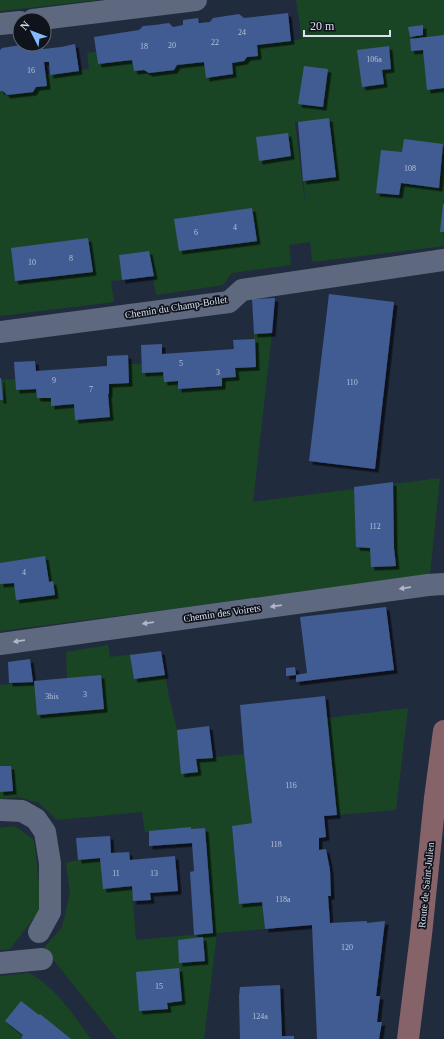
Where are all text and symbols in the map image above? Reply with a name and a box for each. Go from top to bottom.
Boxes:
north arrow [12,12,52,52]
scale bar [304,12,390,38]
text: N [17,18,32,32]
text: 20 m [310,19,335,33]
house number: 24 [238,28,246,37]
house number: 22 [211,38,219,47]
house number: 20 [168,41,176,50]
house number: 18 [140,42,148,51]
house number: 106a [366,55,382,64]
house number: 16 [27,66,35,75]
house number: 108 [404,164,416,173]
house number: 4 [233,223,237,232]
house number: 6 [194,228,198,237]
house number: 8 [69,254,73,263]
house number: 10 [28,258,36,267]
street label: Chemin du Champ-Bollet [124,293,228,321]
house number: 5 [179,359,183,368]
house number: 3 [216,368,220,377]
house number: 9 [52,376,56,385]
house number: 110 [346,378,358,387]
house number: 7 [89,385,93,394]
house number: 112 [369,522,381,531]
house number: 4 [22,568,26,577]
one-way arrow [399,585,411,591]
street label: Chemin des Voirets [183,602,261,624]
one-way arrow [270,603,283,609]
one-way arrow [142,620,154,626]
one-way arrow [13,638,25,644]
house number: 3 [83,690,87,699]
house number: 3bis [45,692,59,701]
house number: 116 [285,781,297,790]
house number: 118 [270,840,282,849]
street label: Route de Saint-Julien [416,842,436,928]
house number: 11 [112,869,120,878]
house number: 13 [150,869,158,878]
house number: 118a [275,895,291,904]
house number: 120 [341,943,353,952]
house number: 15 [155,982,163,991]
house number: 124a [252,1012,268,1021]

